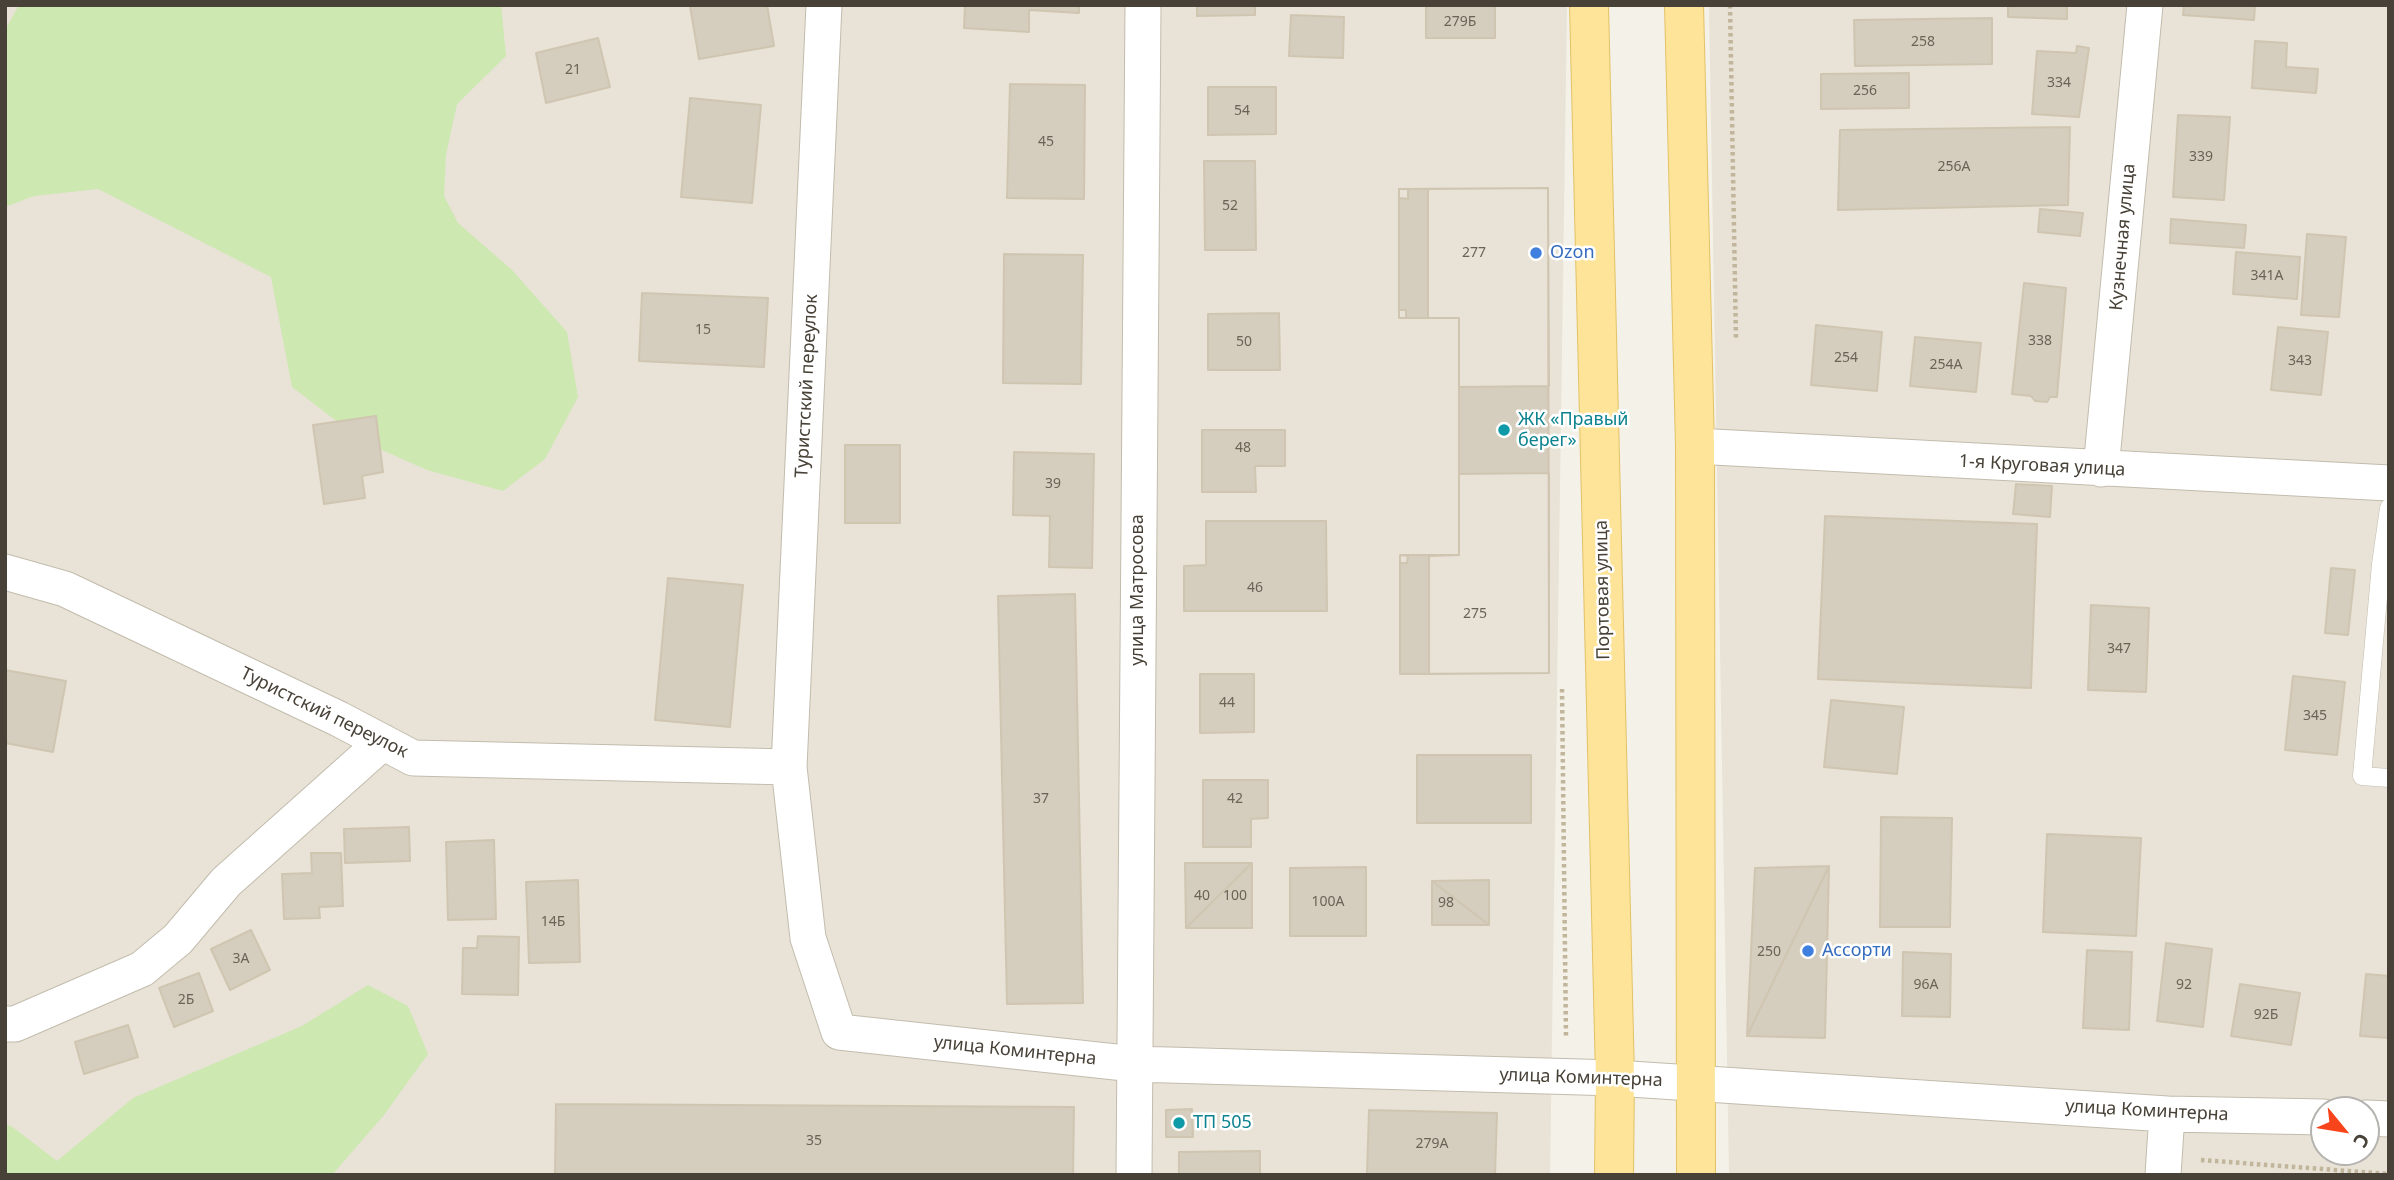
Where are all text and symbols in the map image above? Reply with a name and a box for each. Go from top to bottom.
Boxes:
house number: 279Б [1444,14,1476,30]
house number: 258 [1911,34,1935,50]
house number: 21 [565,62,581,78]
house number: 334 [2047,75,2071,91]
house number: 256 [1853,83,1877,99]
house number: 54 [1234,103,1250,119]
house number: 45 [1038,134,1054,150]
house number: 339 [2189,149,2213,165]
house number: 256А [1938,159,1970,175]
street label: Кузнечная улица [2106,163,2140,311]
house number: 52 [1222,198,1238,214]
place label: Ozon [1550,242,1595,264]
house number: 277 [1462,245,1486,261]
marker: Ozon [1528,245,1544,261]
house number: 341А [2251,268,2283,284]
street label: Туристский переулок [791,294,823,478]
house number: 15 [695,322,711,338]
house number: 338 [2028,333,2052,349]
house number: 50 [1236,334,1252,350]
house number: 254 [1834,350,1858,366]
house number: 343 [2288,353,2312,369]
house number: 254А [1930,357,1962,373]
place label: ЖК «Правый берег» [1518,409,1629,452]
marker: ЖК «Правый берег» [1496,422,1512,438]
house number: 48 [1235,440,1251,456]
street label: 1-я Круговая улица [1958,451,2126,481]
house number: 39 [1045,476,1061,492]
street label: улица Матросова [1127,514,1149,666]
street label: Портовая улица [1591,520,1615,660]
house number: 46 [1247,580,1263,596]
house number: 275 [1463,606,1487,622]
house number: 347 [2107,641,2131,657]
street label: Туристский переулок [237,663,411,763]
house number: 44 [1219,695,1235,711]
house number: 345 [2303,708,2327,724]
house number: 37 [1033,791,1049,807]
house number: 42 [1227,791,1243,807]
house number: 40 [1194,888,1210,904]
house number: 100 [1223,888,1247,904]
house number: 100А [1312,894,1344,910]
house number: 98 [1438,895,1454,911]
house number: 14Б [541,914,565,930]
place label: Ассорти [1822,940,1892,962]
marker: Ассорти [1800,943,1816,959]
house number: 250 [1757,944,1781,960]
house number: 3А [233,951,249,967]
house number: 96А [1914,977,1938,993]
house number: 92 [2176,977,2192,993]
house number: 2Б [178,992,194,1008]
house number: 92Б [2254,1007,2278,1023]
street label: улица Коминтерна [933,1032,1097,1070]
street label: улица Коминтерна [1499,1064,1663,1092]
street label: улица Коминтерна [2065,1096,2229,1126]
north arrow [2310,1096,2380,1166]
place label: ТП 505 [1193,1112,1252,1134]
marker: ТП 505 [1171,1115,1187,1131]
text: С [2347,1129,2376,1152]
house number: 35 [806,1133,822,1149]
house number: 279А [1416,1136,1448,1152]

